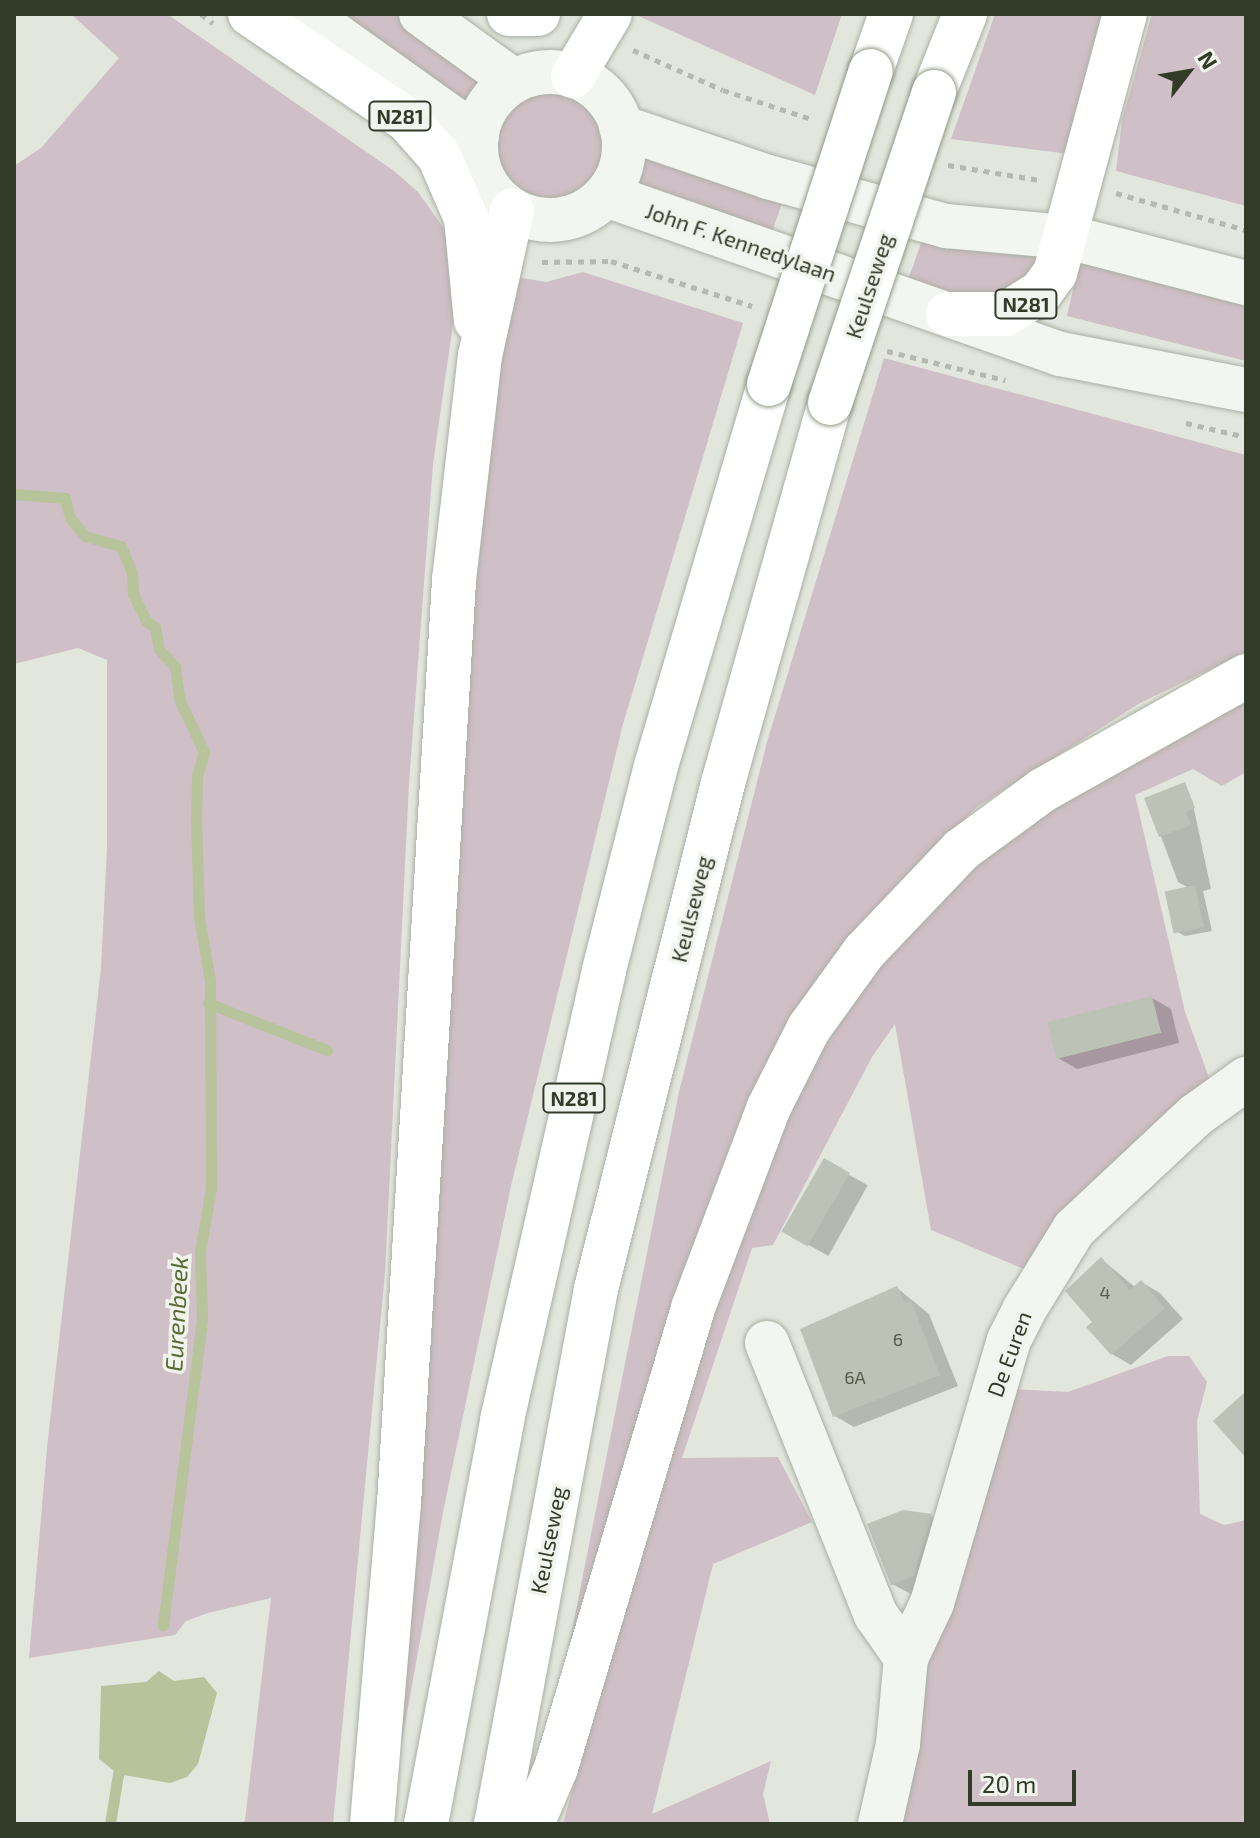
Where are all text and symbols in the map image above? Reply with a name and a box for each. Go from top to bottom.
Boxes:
north arrow [1148,32,1228,112]
text: N [1193,46,1224,73]
road number: N281 [368,100,432,132]
street label: John F. Kennedylaan [642,197,840,287]
street label: Keulseweg [840,230,898,342]
road number: N281 [994,288,1058,320]
street label: Keulseweg [665,853,717,965]
road number: N281 [542,1082,606,1114]
water label: Eurenbeek [159,1256,193,1372]
house number: 4 [1099,1281,1111,1303]
street label: De Euren [981,1308,1037,1400]
house number: 6 [893,1328,903,1350]
house number: 6A [844,1366,866,1388]
street label: Keulseweg [525,1484,571,1596]
scale bar [972,1754,1080,1804]
text: 20 m [982,1769,1036,1798]

